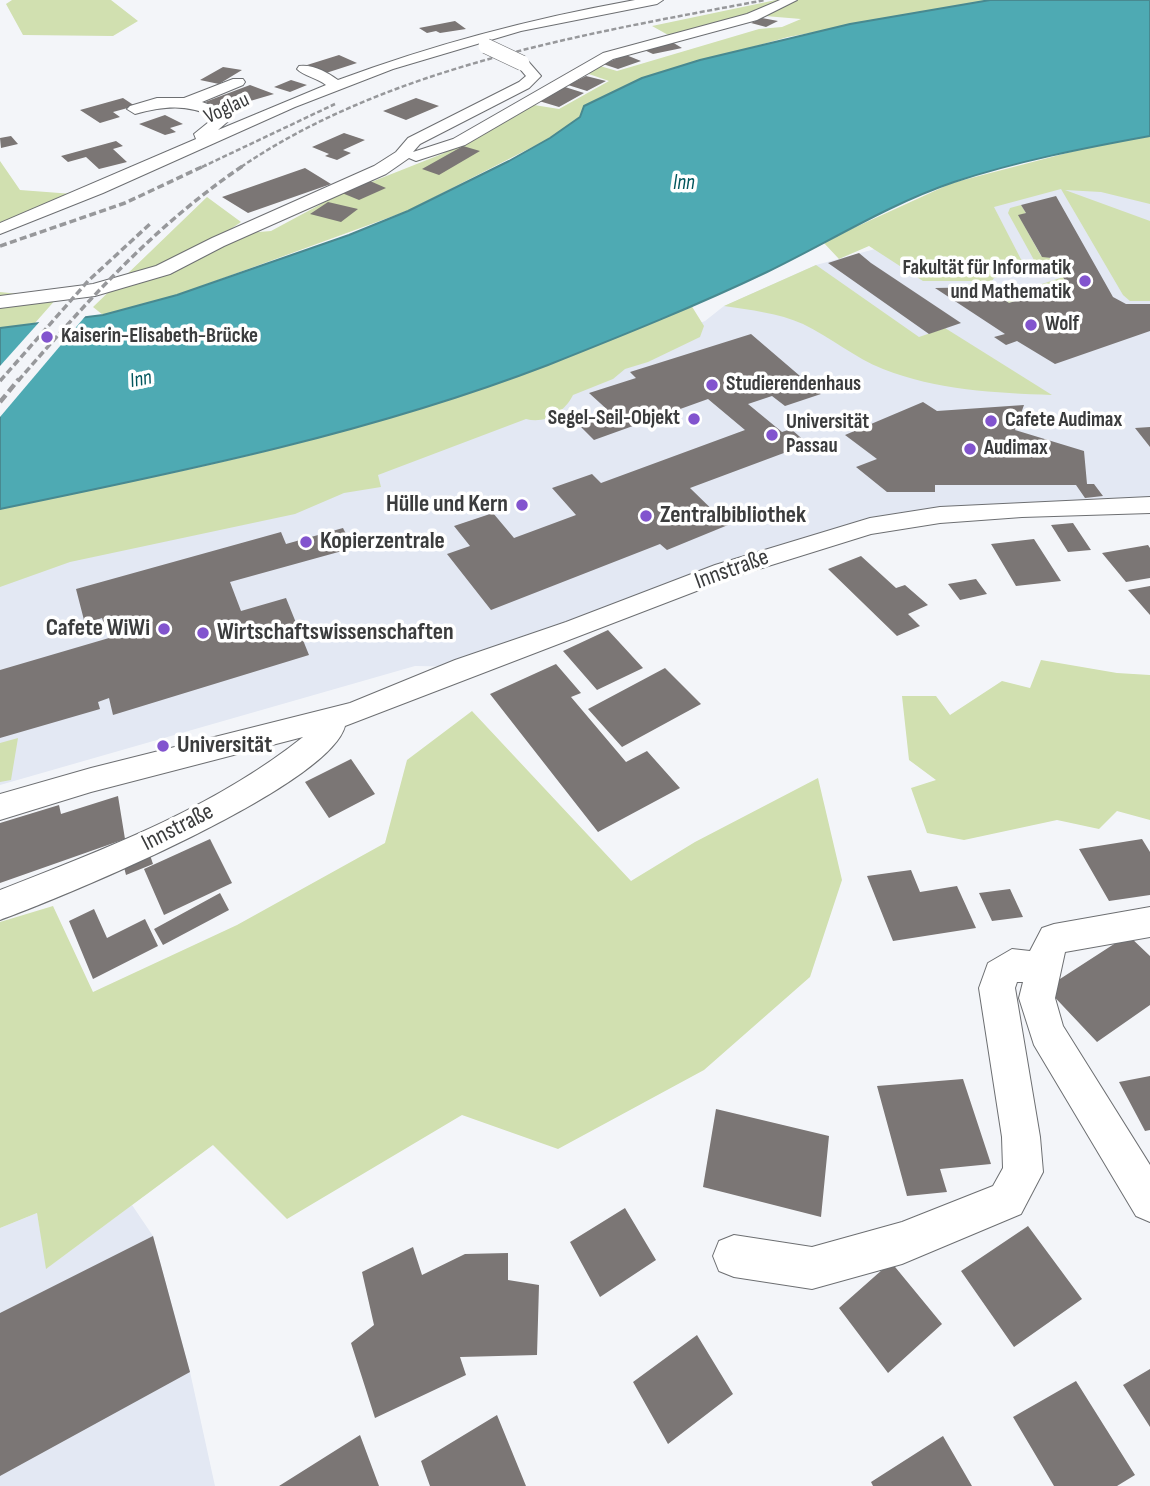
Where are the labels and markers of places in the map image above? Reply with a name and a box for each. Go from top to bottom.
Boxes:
place label: Fakultät für Informatik und Mathematik [902,256,1071,306]
marker: Fakultät für Informatik und Mathematik [1077,273,1093,289]
place label: Wolf [1045,312,1079,338]
marker: Wolf [1023,317,1039,333]
place label: Kaiserin-Elisabeth-Brücke [61,324,258,350]
marker: Kaiserin-Elisabeth-Brücke [39,329,55,345]
place label: Studierendenhaus [726,372,861,398]
marker: Studierendenhaus [704,377,720,393]
place label: Segel-Seil-Objekt [548,406,680,432]
place label: Cafete Audimax [1005,408,1122,434]
place label: Universität Passau [786,410,869,460]
marker: Segel-Seil-Objekt [686,411,702,427]
marker: Cafete Audimax [983,413,999,429]
marker: Universität Passau [764,427,780,443]
place label: Audimax [984,436,1048,462]
marker: Audimax [962,441,978,457]
place label: Hülle und Kern [386,491,508,519]
marker: Hülle und Kern [514,497,530,513]
place label: Zentralbibliothek [660,502,806,530]
marker: Zentralbibliothek [638,508,654,524]
place label: Kopierzentrale [320,528,445,556]
marker: Kopierzentrale [298,534,314,550]
place label: Cafete WiWi [46,615,150,643]
place label: Wirtschaftswissenschaften [217,619,454,647]
marker: Cafete WiWi [156,621,172,637]
marker: Wirtschaftswissenschaften [195,625,211,641]
place label: Universität [177,732,272,760]
marker: Universität [155,738,171,754]

